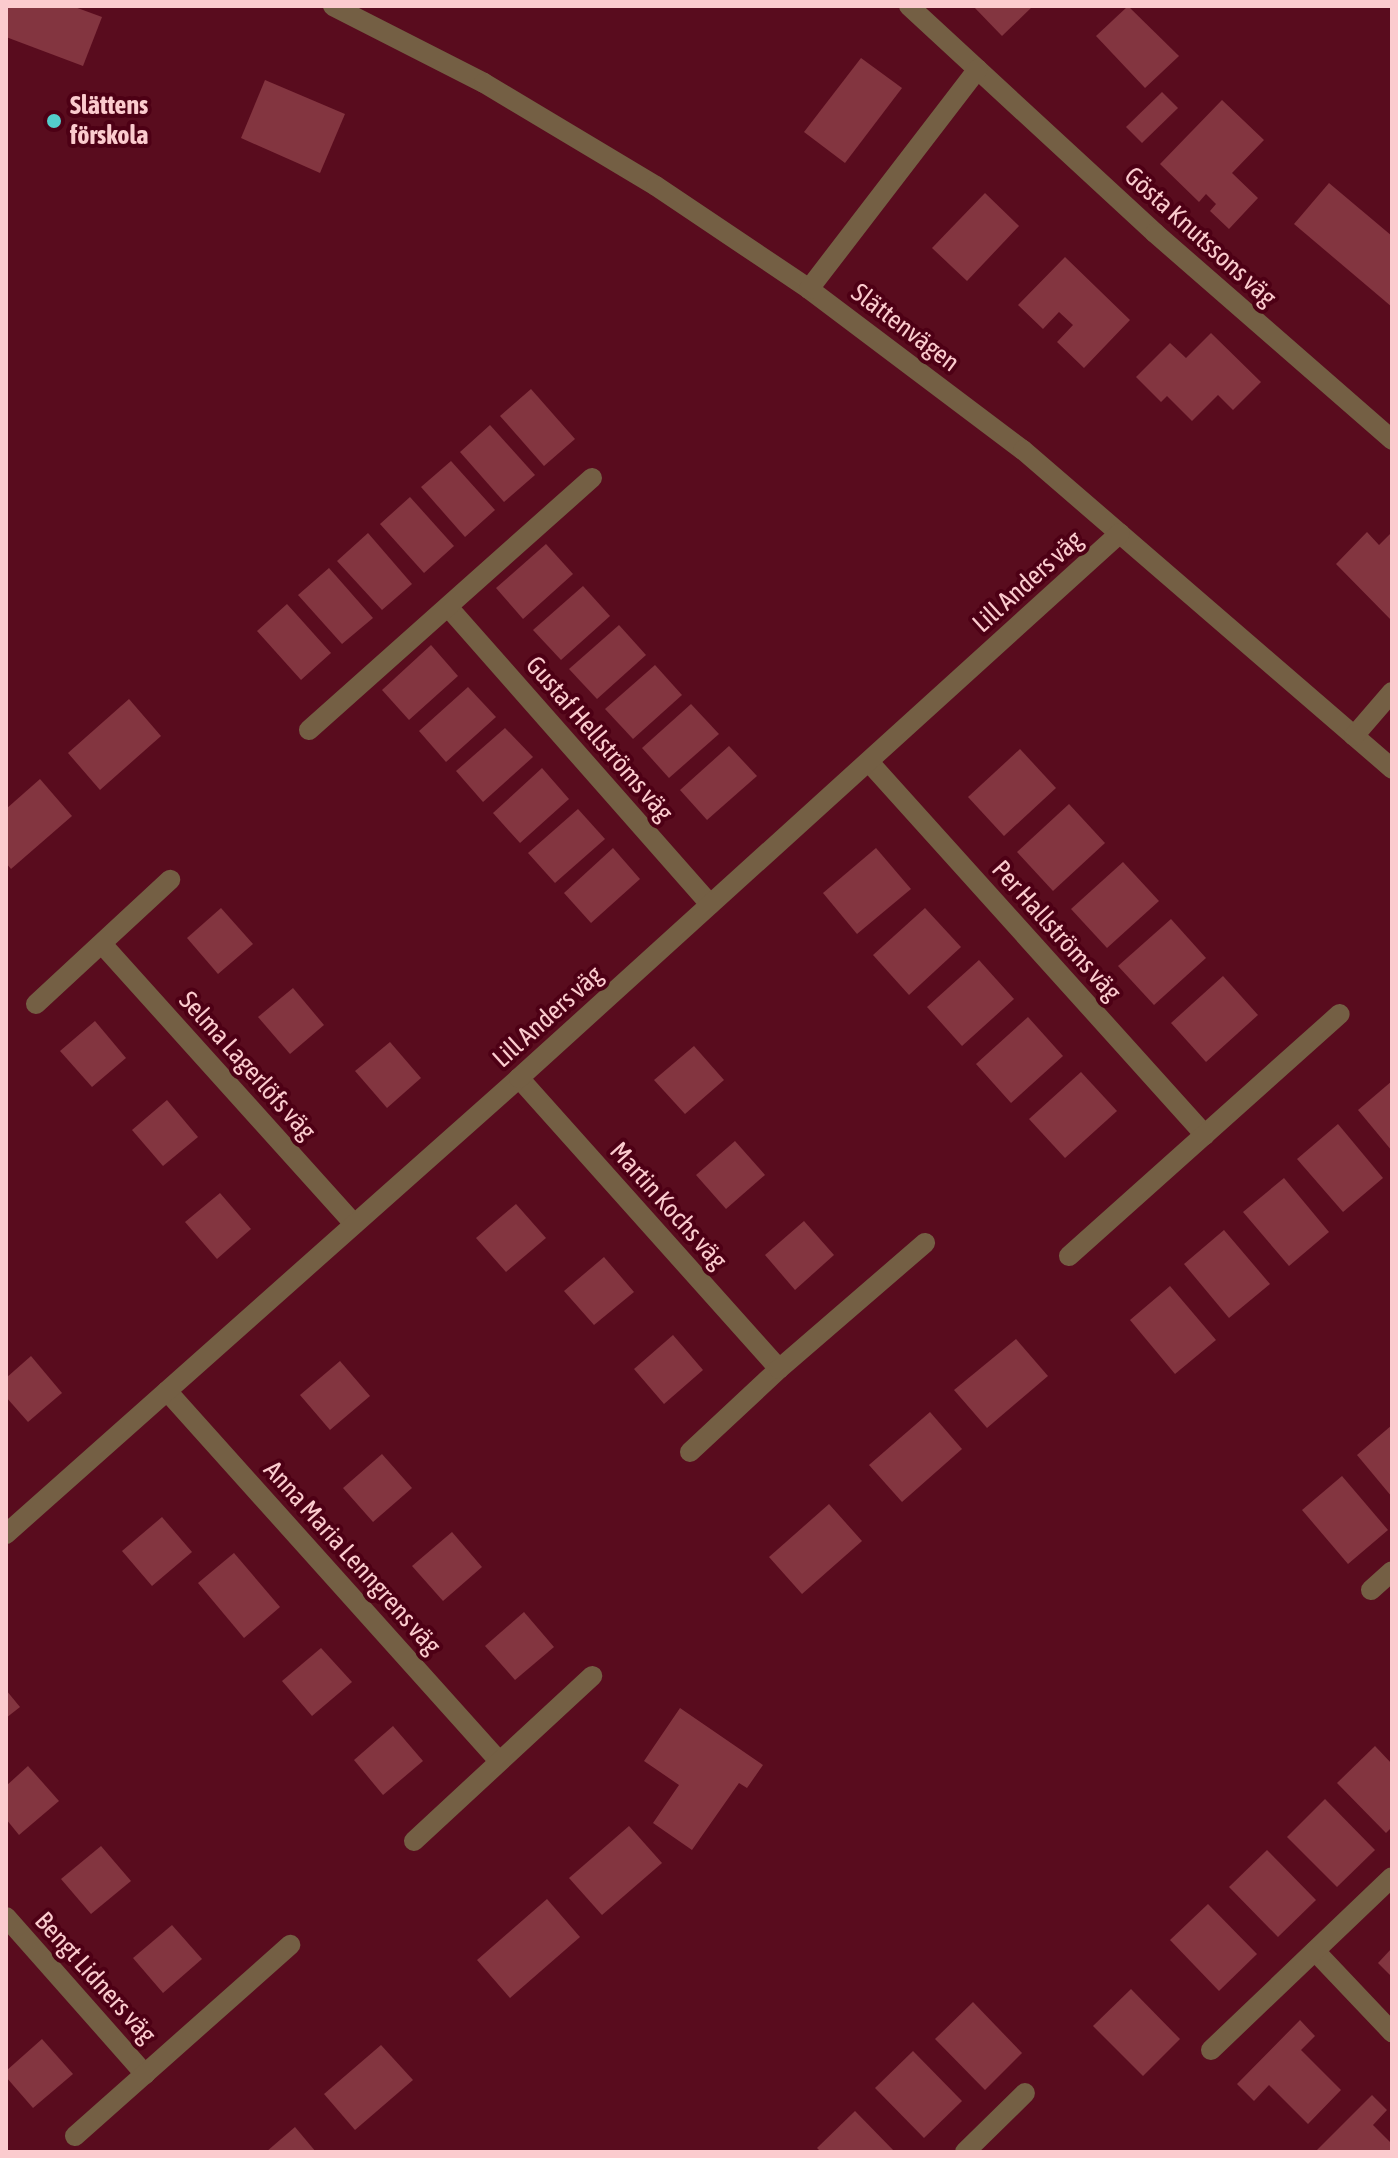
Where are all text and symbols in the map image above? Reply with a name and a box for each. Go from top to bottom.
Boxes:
place label: Slättens förskola [70,90,148,152]
marker: Slättens förskola [45,112,63,130]
street label: Gösta Knutssons väg [1118,161,1282,313]
street label: Slättenvägen [845,277,965,379]
street label: Lill Anders väg [967,525,1089,639]
street label: Gustaf Hellströms väg [519,650,679,828]
street label: Per Hallströms väg [985,854,1127,1008]
street label: Lill Anders väg [487,960,609,1074]
street label: Selma Lagerlöfs väg [172,985,322,1147]
street label: Martin Kochs väg [603,1136,733,1276]
street label: Anna Maria Lenngrens väg [257,1455,447,1661]
street label: Bengt Lidners väg [28,1906,162,2050]

